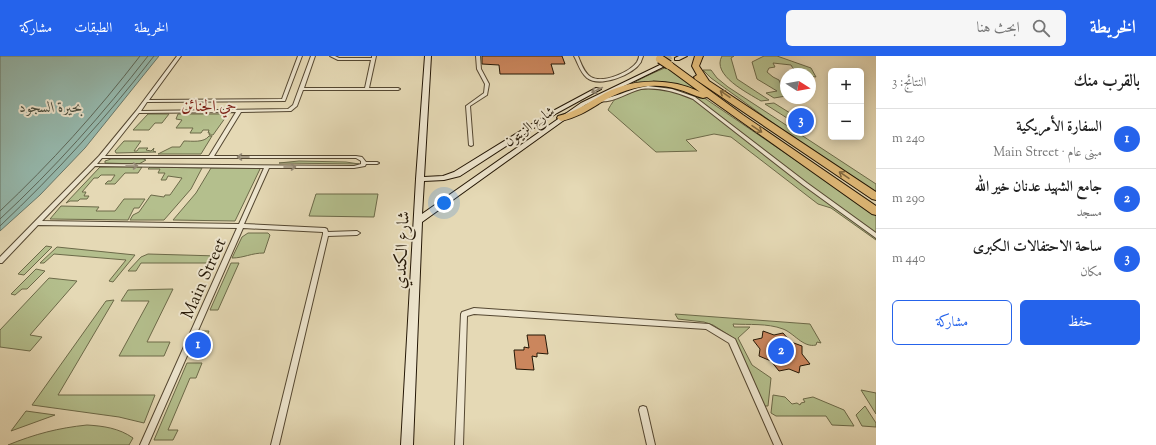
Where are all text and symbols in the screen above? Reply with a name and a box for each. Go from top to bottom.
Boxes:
search box [786,10,1066,46]
text: الخريطة [1090,15,1136,42]
icon: search [1030,17,1052,39]
text: ابحث هنا [977,18,1020,39]
text: مشاركة [20,19,52,39]
text: الطبقات [74,19,112,39]
text: الخريطة [134,19,168,39]
north arrow [780,68,816,104]
map controls [828,68,864,140]
button: + [828,68,864,104]
text: بالقرب منك [1074,70,1140,94]
text: النتائج: 3 [892,74,926,92]
one-way arrow [591,87,603,94]
one-way arrow [719,90,730,99]
district label: حي الجنائن [181,96,237,119]
water label: بحيرة السجود [19,98,83,119]
street label: شارع الزيتون [501,102,560,153]
button: − [828,104,864,140]
pin: 3 [788,106,814,136]
text: السفارة الأمريكية [1016,117,1102,138]
one-way arrow [752,125,763,133]
text: 240 m [892,130,925,148]
text: 1 [1125,130,1129,148]
text: مبنى عام · Main Street [993,144,1102,162]
one-way arrow [237,153,250,161]
one-way arrow [125,162,138,170]
one-way arrow [283,163,296,171]
one-way arrow [839,171,850,179]
text: جامع الشهيد عدنان خير الله [975,177,1102,198]
text: 290 m [892,190,925,208]
text: 2 [1124,190,1130,208]
your location [434,193,454,213]
text: مسجد [1076,204,1102,222]
street label: شارع الكندي [389,210,417,290]
street label: Main Street [176,235,233,323]
text: ساحة الاحتفالات الكبرى [973,237,1102,258]
text: 440 m [892,250,925,268]
text: 3 [1124,250,1130,268]
text: مكان [1080,264,1102,282]
button: مشاركة [892,300,1012,345]
button: حفظ [1020,300,1140,345]
pin: 1 [185,330,211,360]
pin: 2 [768,336,794,366]

